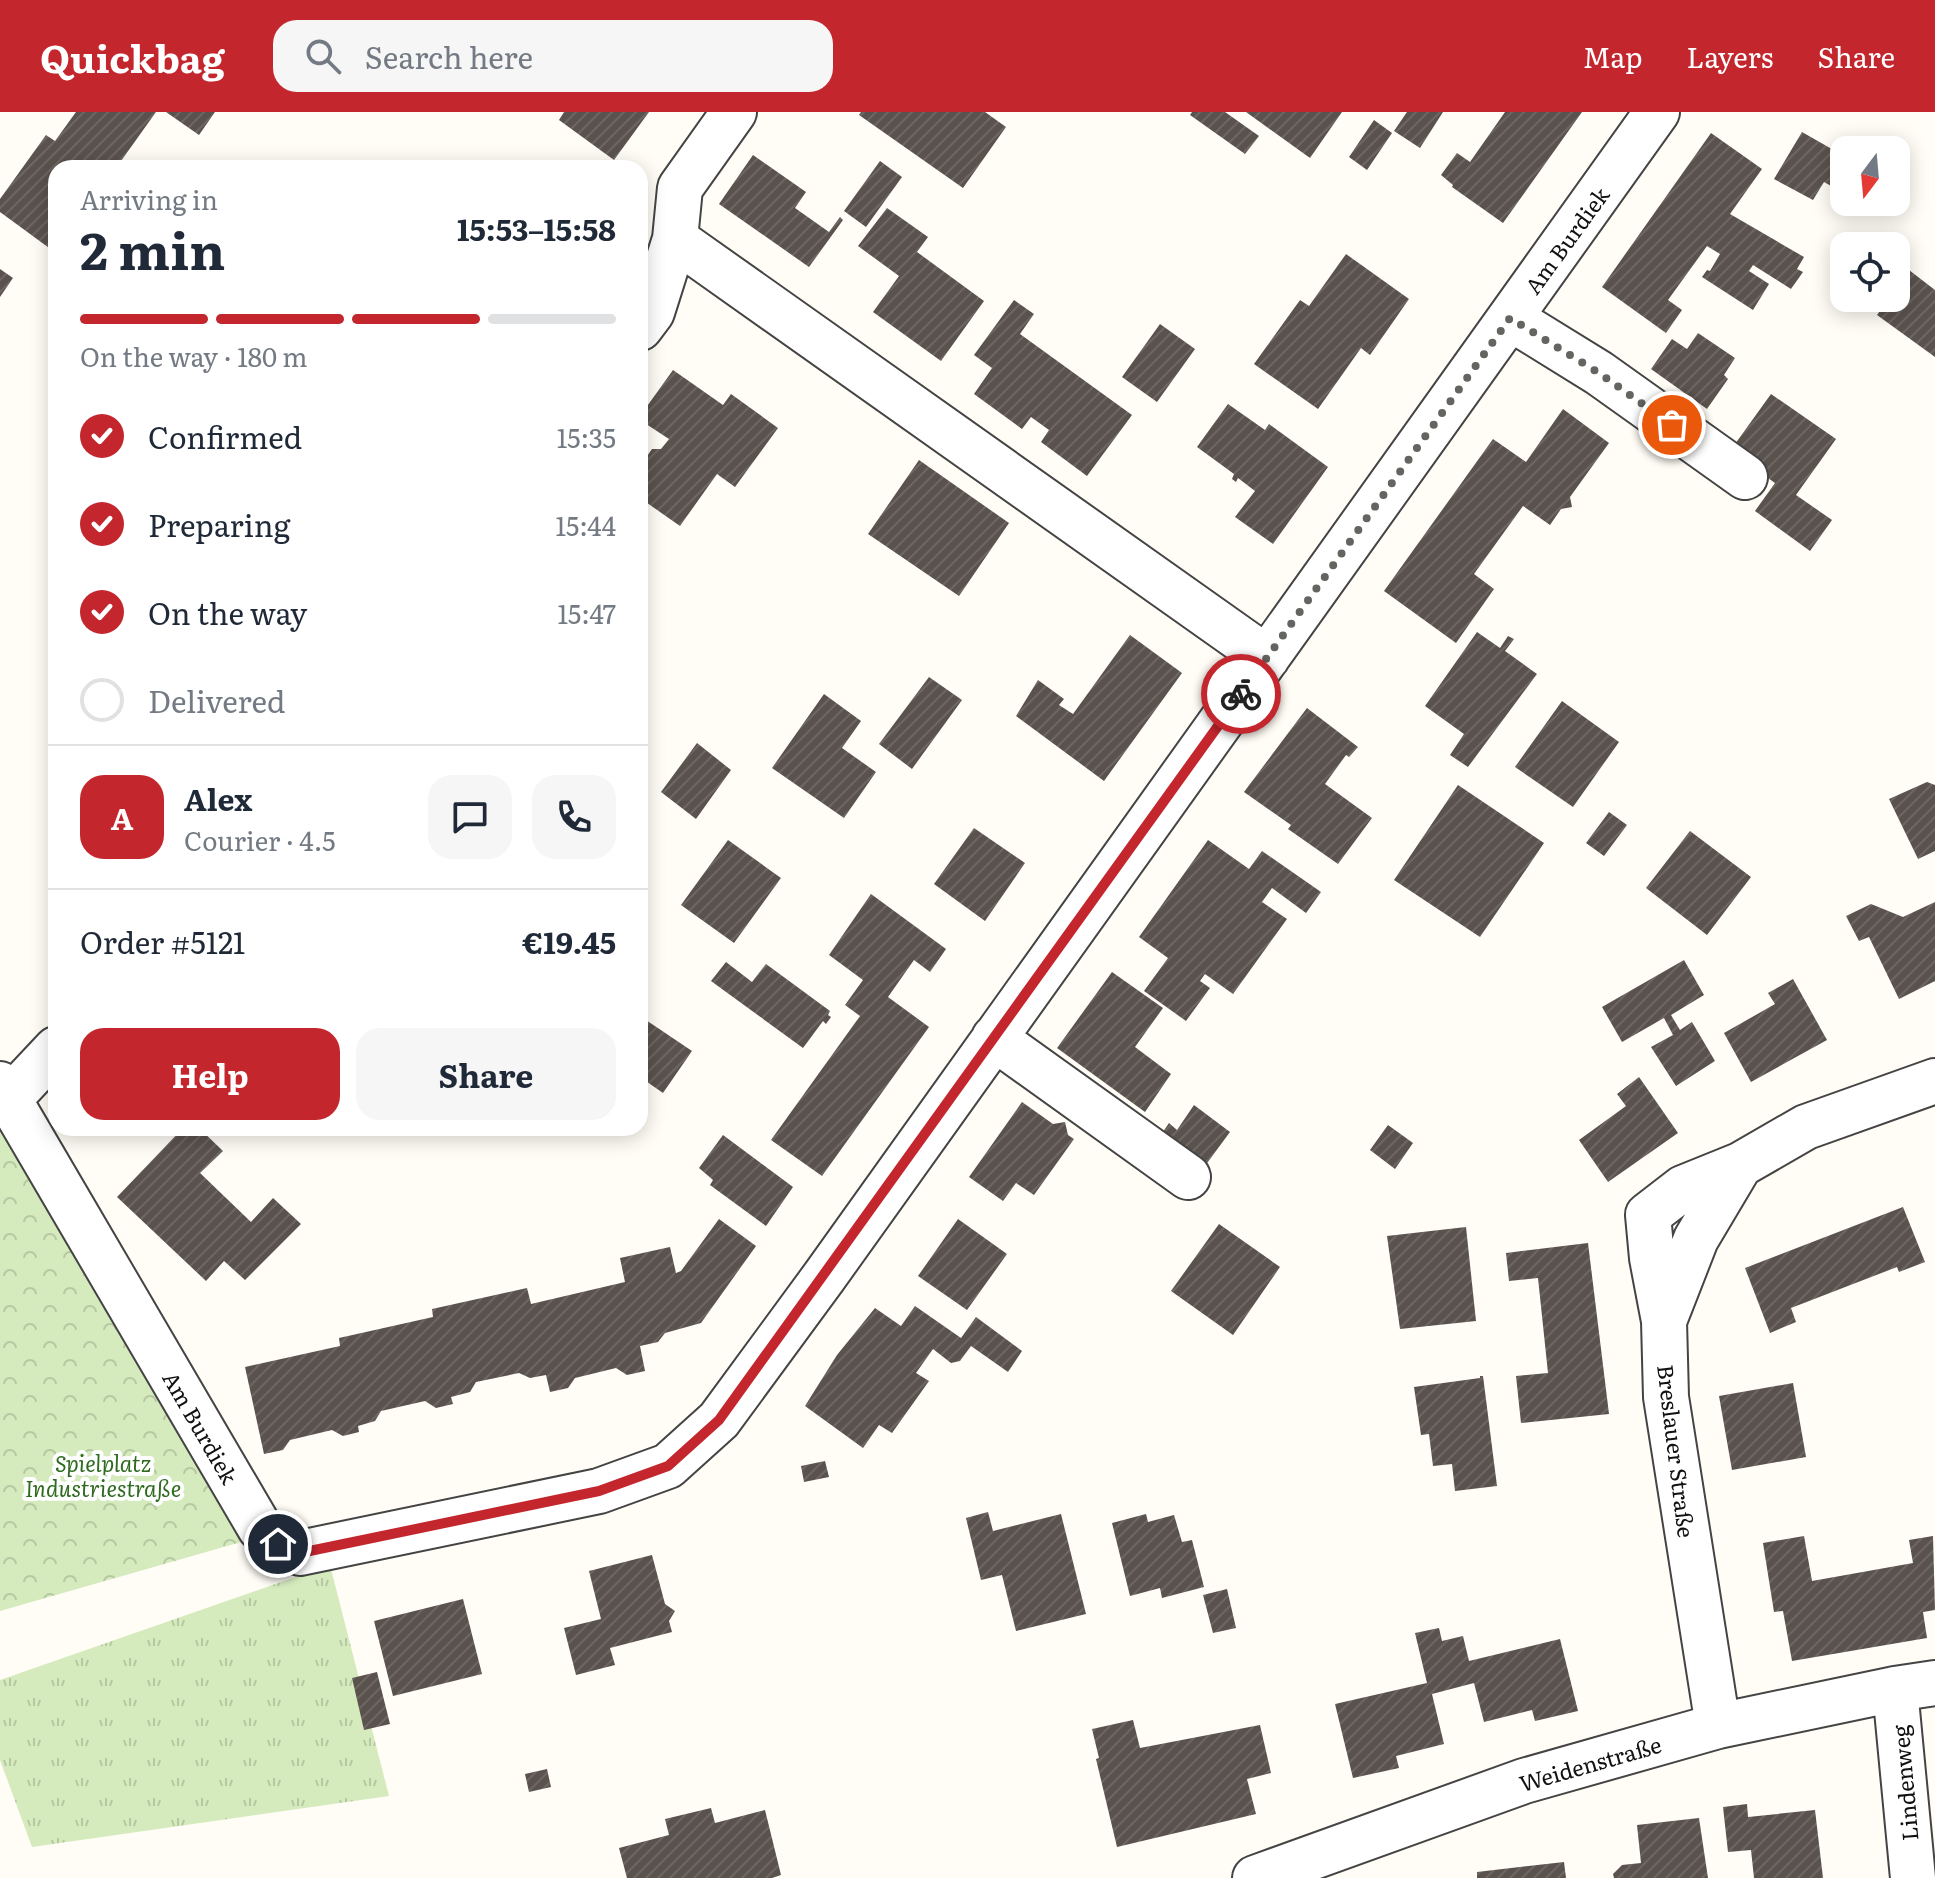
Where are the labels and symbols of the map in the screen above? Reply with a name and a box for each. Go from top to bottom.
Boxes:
north arrow [1830,136,1910,216]
street label: Am Burdiek [1516,179,1617,300]
pin [1638,391,1706,459]
courier [1201,654,1281,734]
street label: Breslauer Straße [1650,1362,1704,1540]
street label: Am Burdiek [155,1364,247,1490]
park label: Spielplatz Industriestraße [25,1446,181,1504]
pin [244,1510,312,1578]
street label: Lindenweg [1882,1723,1926,1842]
street label: Weidenstraße [1515,1727,1665,1799]

